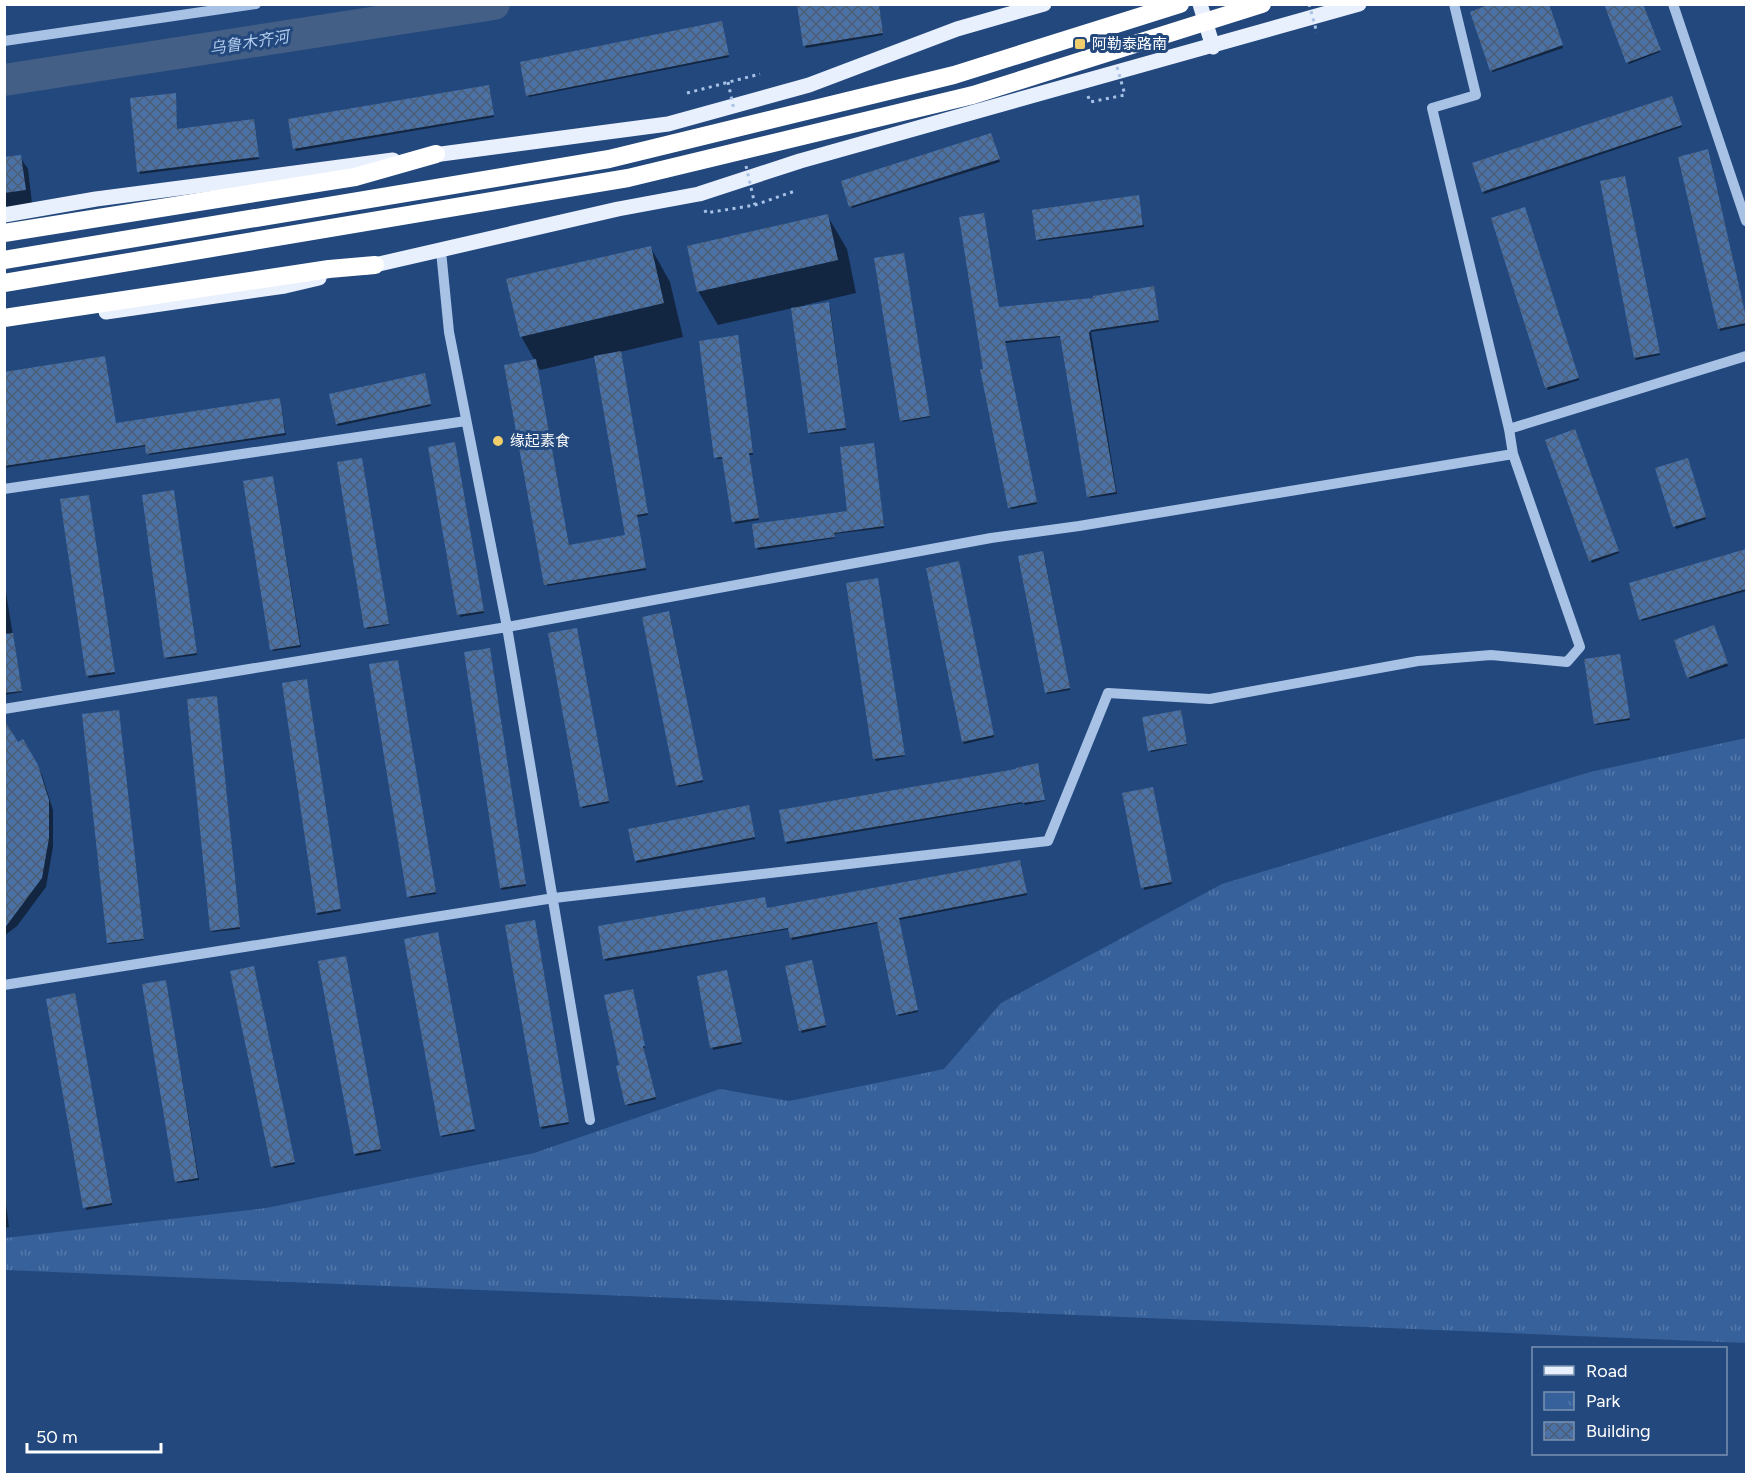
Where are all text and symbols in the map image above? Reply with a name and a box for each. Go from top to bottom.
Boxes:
water label: 乌鲁木齐河 [208,26,293,58]
place label: 阿勒泰路南 [1092,35,1167,53]
marker: 阿勒泰路南 [1073,37,1087,51]
place label: 缘起素食 [510,432,570,450]
marker: 缘起素食 [491,434,505,448]
legend [1532,1347,1727,1455]
text: Road [1586,1360,1627,1382]
text: Park [1586,1390,1621,1412]
scale bar [27,1416,160,1454]
text: Building [1586,1420,1651,1442]
text: 50 m [36,1426,78,1448]

